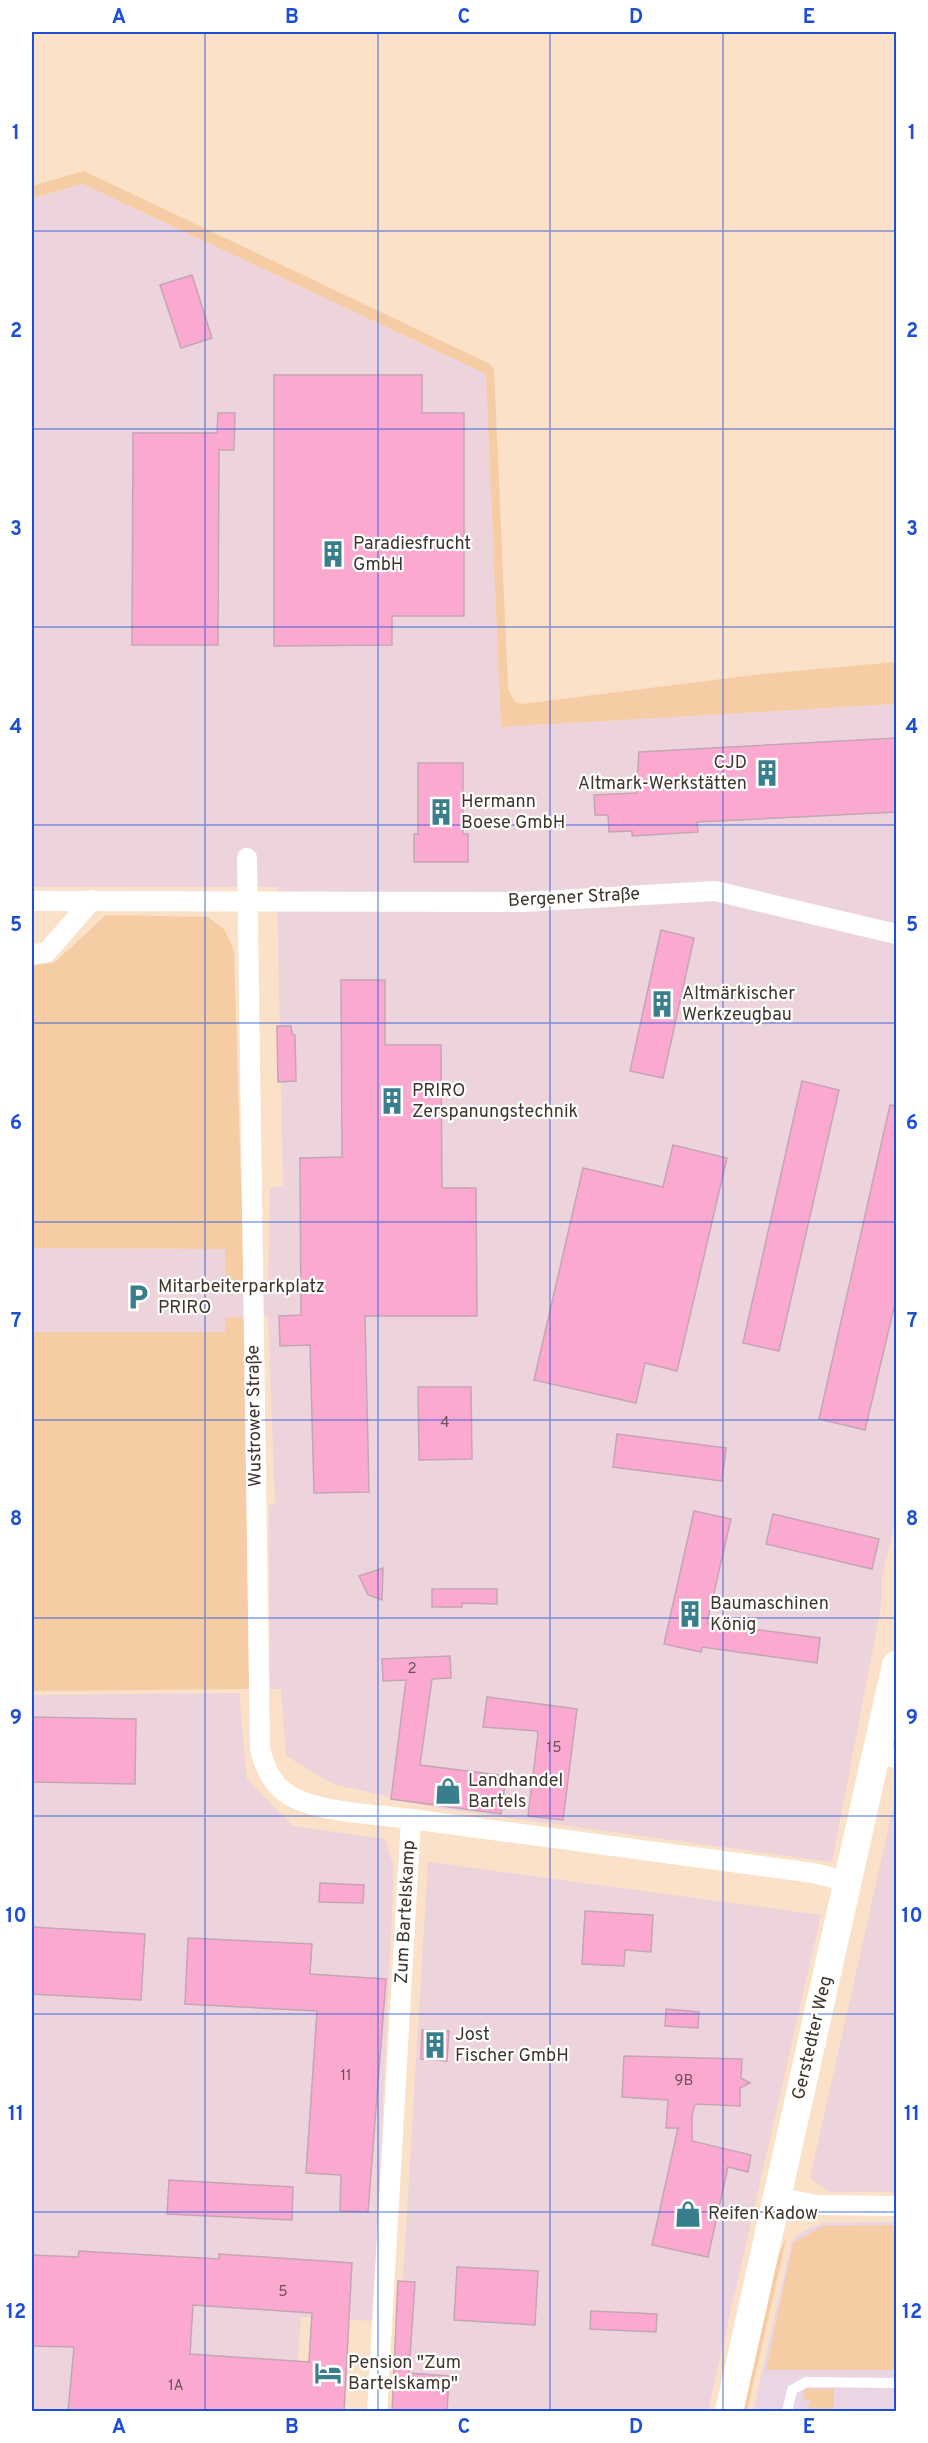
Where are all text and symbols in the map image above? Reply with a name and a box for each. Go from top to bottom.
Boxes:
text: A [112,5,126,31]
text: B [285,5,299,31]
text: C [458,5,470,31]
text: D [629,5,643,31]
text: E [803,5,815,31]
text: 1 [12,121,20,147]
text: 1 [908,121,916,147]
text: 2 [10,319,22,345]
text: 2 [906,319,918,345]
text: 3 [10,517,22,543]
text: 3 [906,517,918,543]
place label: Paradiesfrucht GmbH [353,533,471,577]
building icon: Paradiesfrucht GmbH [318,539,348,569]
text: 4 [10,715,22,741]
text: 4 [906,715,918,741]
place label: CJD Altmark-Werkstätten [578,752,747,796]
building icon: CJD Altmark-Werkstätten [752,758,782,788]
place label: Hermann Boese GmbH [461,791,565,835]
building icon: Hermann Boese GmbH [426,797,456,827]
street label: Bergener Straße [507,883,641,913]
text: 5 [10,913,22,939]
text: 5 [906,913,918,939]
place label: Altmärkischer Werkzeugbau [682,983,795,1027]
building icon: Altmärkischer Werkzeugbau [647,989,677,1019]
place label: PRIRO Zerspanungstechnik [412,1080,578,1124]
building icon: PRIRO Zerspanungstechnik [377,1086,407,1116]
text: 6 [10,1111,22,1137]
text: 6 [906,1111,918,1137]
place label: Mitarbeiterparkplatz PRIRO [158,1276,325,1320]
parking icon: Mitarbeiterparkplatz PRIRO [123,1282,153,1312]
text: 7 [11,1309,21,1335]
text: 7 [907,1309,917,1335]
street label: Wustrower Straße [242,1345,268,1487]
house number: 4 [440,1414,450,1433]
text: 8 [10,1507,22,1533]
text: 8 [906,1507,918,1533]
place label: Baumaschinen König [710,1593,829,1637]
building icon: Baumaschinen König [675,1599,705,1629]
house number: 2 [407,1660,417,1679]
text: 9 [10,1706,22,1732]
text: 9 [906,1706,918,1732]
house number: 15 [547,1739,561,1758]
place label: Landhandel Bartels [468,1770,563,1814]
shop icon: Landhandel Bartels [433,1776,463,1806]
street label: Zum Bartelskamp [391,1839,421,1985]
text: 10 [5,1904,27,1930]
text: 10 [901,1904,923,1930]
street label: Gerstedter Weg [788,1974,838,2102]
place label: Jost Fischer GmbH [455,2024,569,2068]
building icon: Jost Fischer GmbH [420,2030,450,2060]
house number: 11 [340,2067,352,2086]
house number: 9B [675,2072,693,2091]
text: 11 [8,2102,24,2128]
text: 11 [904,2102,920,2128]
shop icon: Reifen Kadow [673,2199,703,2229]
place label: Reifen Kadow [708,2203,818,2226]
house number: 5 [278,2283,288,2302]
text: 12 [6,2300,26,2326]
text: 12 [902,2300,922,2326]
place label: Pension "Zum Bartelskamp" [348,2352,461,2396]
hotel icon: Pension "Zum Bartelskamp" [313,2358,343,2388]
house number: 1A [168,2377,184,2396]
text: A [112,2415,126,2441]
text: B [285,2415,299,2441]
text: C [458,2415,470,2441]
text: D [629,2415,643,2441]
text: E [803,2415,815,2441]

